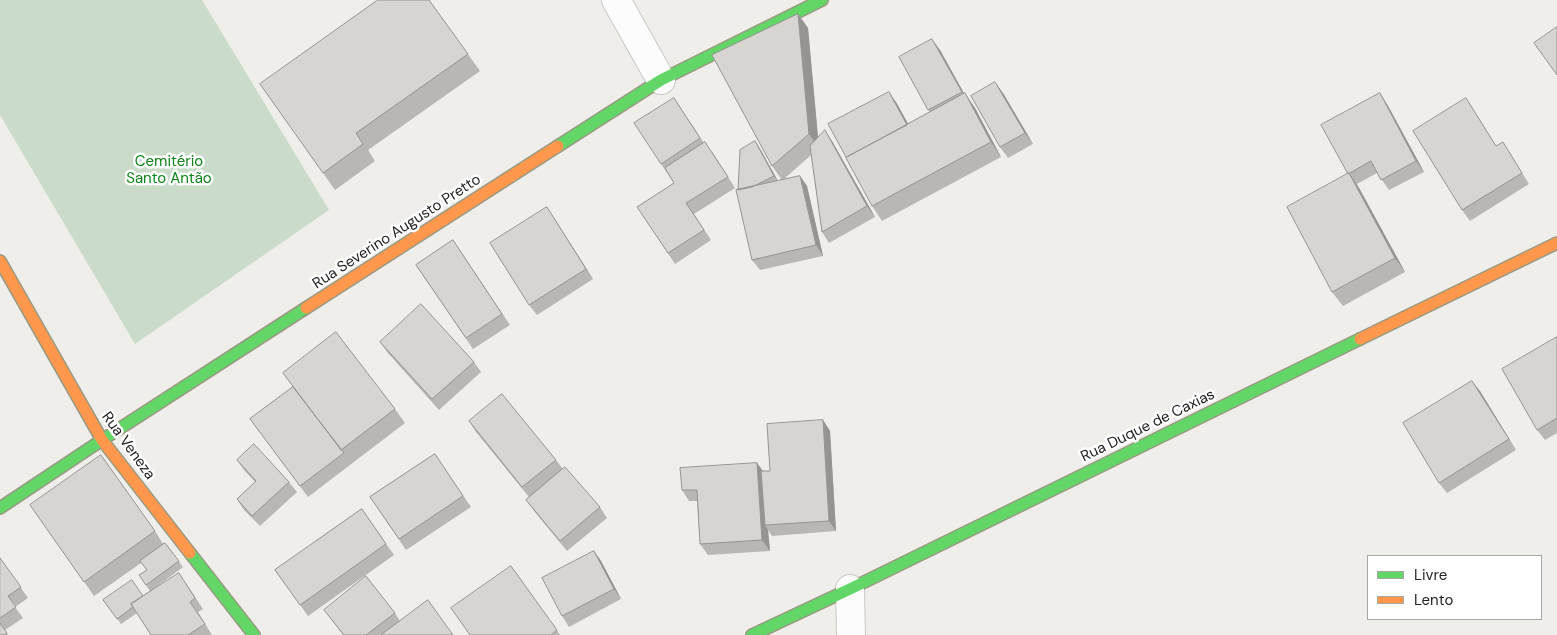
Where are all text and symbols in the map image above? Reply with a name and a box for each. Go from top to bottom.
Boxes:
park label: Cemitério Santo Antão [126,153,212,188]
street label: Rua Severino Augusto Pretto [309,171,485,293]
street label: Rua Duque de Caxias [1078,386,1218,466]
street label: Rua Veneza [97,409,159,483]
legend [1367,555,1542,620]
text: Livre [1414,565,1447,585]
text: Lento [1414,590,1453,610]

